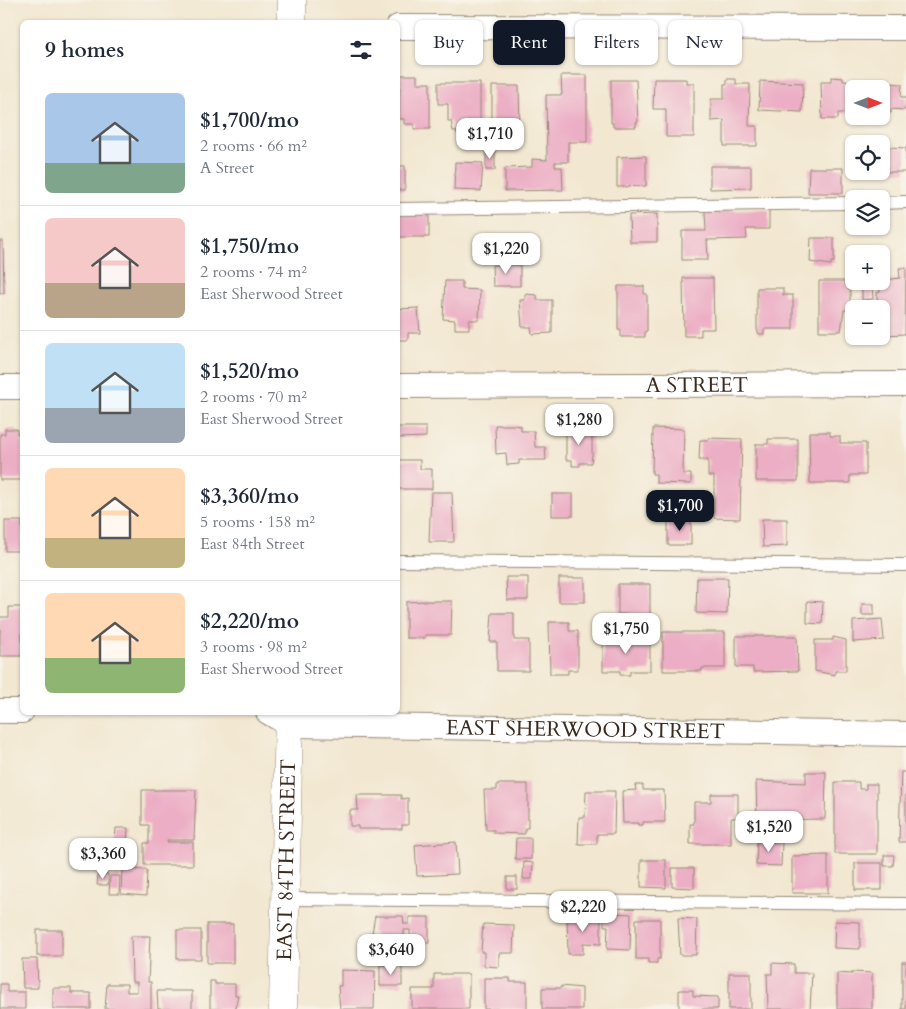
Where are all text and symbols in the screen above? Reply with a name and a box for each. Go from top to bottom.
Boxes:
chip: Buy [415,20,483,65]
chip: Rent [493,20,565,65]
chip: Filters [575,20,658,65]
chip: New [668,20,742,65]
text: 9 homes [45,36,124,65]
icon: filters [347,36,375,64]
north arrow [845,80,890,125]
map controls [845,80,890,345]
text: $1,700/mo [200,106,299,135]
icon: home [85,113,145,173]
pin: $1,710 [449,118,531,160]
text: $1,710 [467,123,513,145]
text: 2 rooms · 66 m² [200,135,307,157]
button: locate [845,135,890,180]
text: A Street [200,157,254,179]
button: layers [845,190,890,235]
text: $1,750/mo [200,232,299,261]
pin: $1,220 [465,232,547,275]
icon: home [85,238,145,298]
text: $1,220 [483,238,529,260]
button: + [845,245,890,290]
text: 2 rooms · 74 m² [200,261,307,283]
text: East Sherwood Street [200,283,343,305]
button: − [845,300,890,345]
text: $1,520/mo [200,357,299,386]
icon: home [85,363,145,423]
street label: A STREET [646,371,748,400]
text: 2 rooms · 70 m² [200,386,307,408]
pin: $1,280 [538,404,620,446]
text: East Sherwood Street [200,408,343,430]
text: $1,280 [556,409,602,431]
text: $3,360/mo [200,482,299,511]
icon: home [85,488,145,548]
pin: $1,700 [639,490,721,532]
text: $1,700 [657,495,703,517]
text: 5 rooms · 158 m² [200,511,315,533]
text: East 84th Street [200,533,305,555]
text: $2,220/mo [200,607,299,636]
pin: $1,750 [585,612,667,655]
icon: home [85,613,145,673]
text: $1,750 [603,618,649,640]
text: 3 rooms · 98 m² [200,636,307,658]
text: East Sherwood Street [200,658,343,680]
street label: EAST SHERWOOD STREET [446,713,725,746]
street label: EAST 84TH STREET [270,759,303,961]
pin: $1,520 [728,810,810,853]
text: $1,520 [746,816,792,838]
pin: $3,360 [62,838,144,880]
text: $3,360 [80,843,126,865]
pin: $2,220 [542,890,624,933]
text: $2,220 [560,896,606,918]
pin: $3,640 [350,934,432,976]
text: $3,640 [368,939,414,961]

